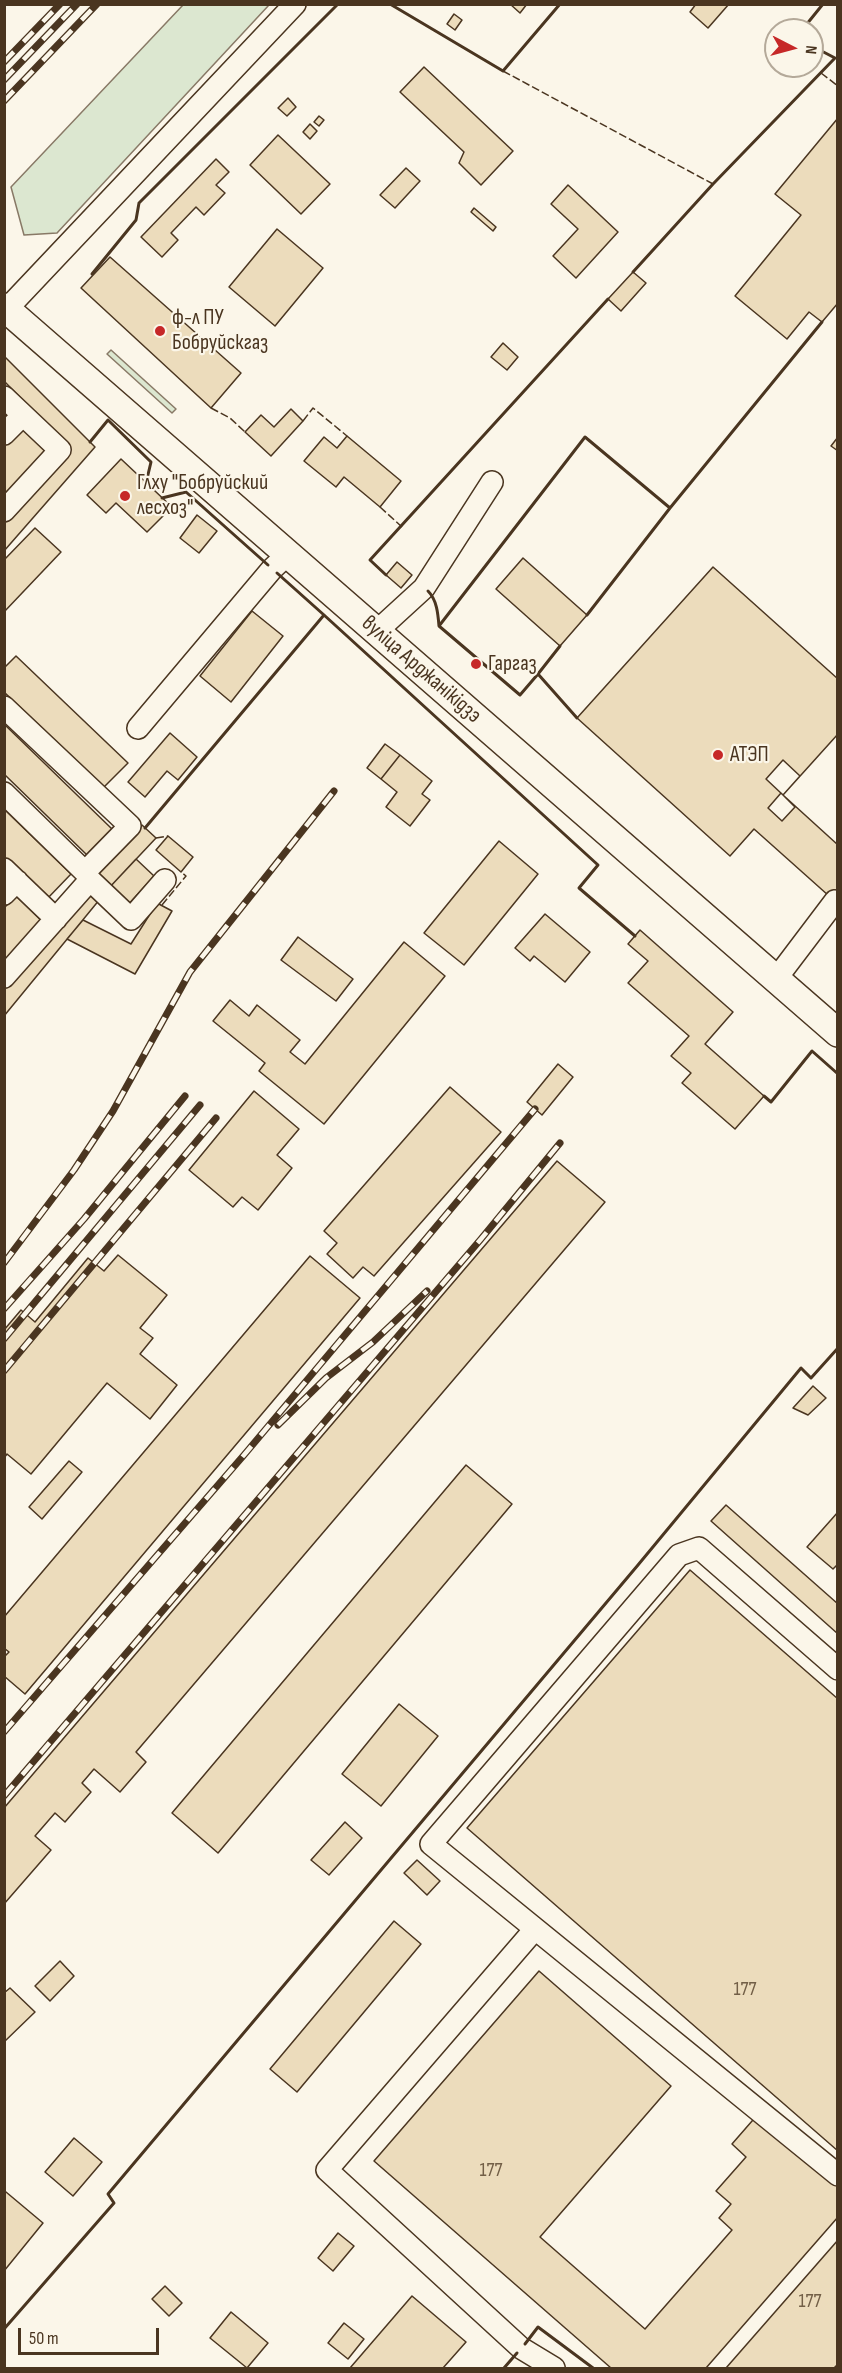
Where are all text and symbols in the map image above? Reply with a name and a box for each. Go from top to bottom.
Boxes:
north arrow [764,18,824,78]
text: N [801,44,820,55]
place label: ф-л ПУ Бобруйскгаз [172,305,268,356]
marker: ф-л ПУ Бобруйскгаз [153,324,167,338]
place label: Глху "Бобруйский лесхоз" [137,470,268,522]
marker: Глху "Бобруйский лесхоз" [118,489,132,503]
street label: вуліца Арджанікідзэ [356,611,486,729]
place label: Гаргаз [488,651,537,677]
marker: Гаргаз [469,657,483,671]
place label: АТЭП [730,742,769,768]
marker: АТЭП [711,748,725,762]
house number: 177 [734,1978,756,2002]
house number: 177 [480,2159,502,2183]
house number: 177 [799,2290,821,2314]
scale bar [21,2316,162,2354]
text: 50 m [29,2328,59,2349]

